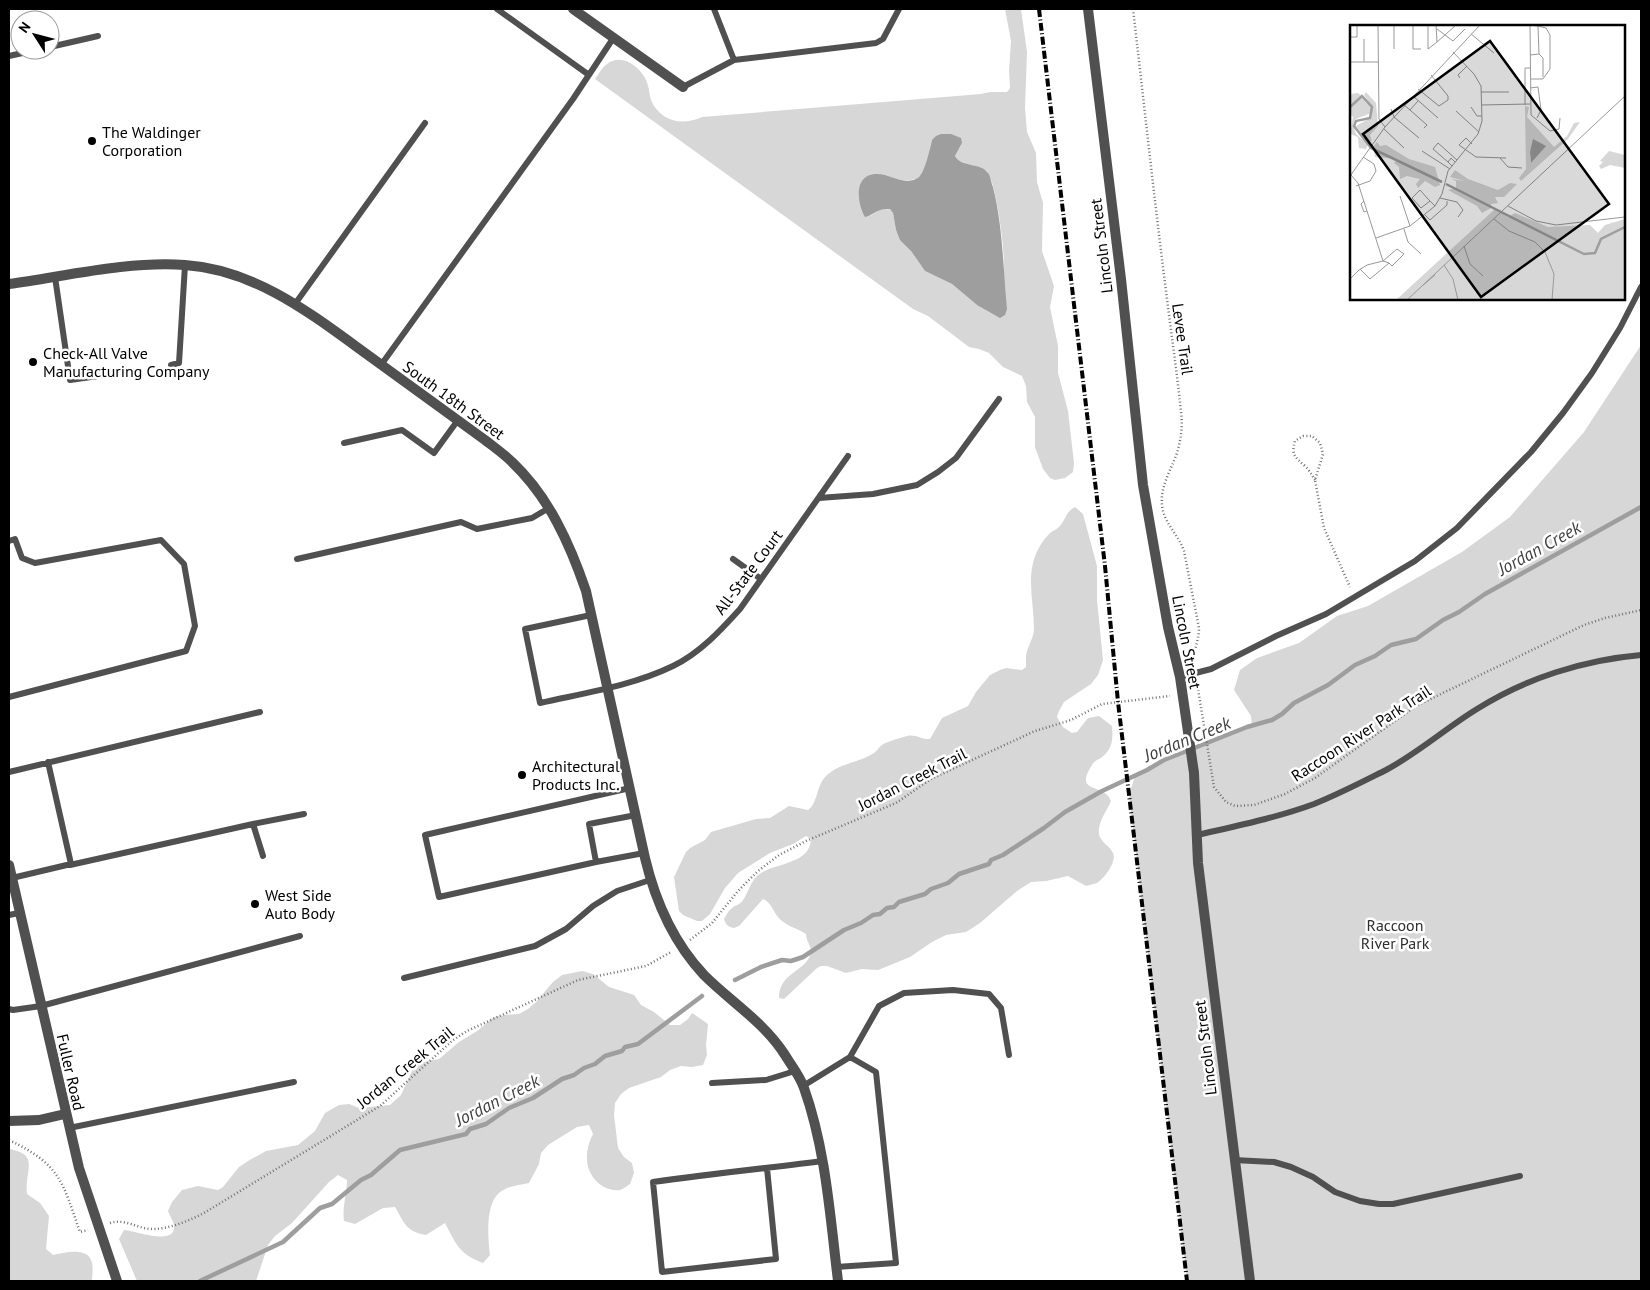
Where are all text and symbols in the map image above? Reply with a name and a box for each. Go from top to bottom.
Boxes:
north arrow [10,10,60,60]
text: N [14,18,34,36]
inset map [1350,25,1625,300]
place label: The Waldinger Corporation [102,122,201,160]
marker: The Waldinger Corporation [86,135,98,147]
street label: Lincoln Street [1085,197,1117,295]
street label: Levee Trail [1168,302,1198,376]
place label: Check-All Valve Manufacturing Company [43,343,210,381]
marker: Check-All Valve Manufacturing Company [27,356,39,368]
street label: South 18th Street [399,356,509,444]
water label: Jordan Creek [1492,515,1586,581]
street label: All-State Court [710,525,787,618]
street label: Lincoln Street [1168,593,1206,691]
street label: Raccoon River Park Trail [1287,680,1435,786]
water label: Jordan Creek [1138,711,1235,768]
street label: Jordan Creek Trail [853,743,970,815]
place label: Architectural Products Inc. [532,756,620,794]
marker: Architectural Products Inc. [516,769,528,781]
place label: West Side Auto Body [265,885,336,923]
marker: West Side Auto Body [249,898,261,910]
park label: Raccoon River Park [1361,915,1430,953]
street label: Lincoln Street [1189,999,1221,1097]
street label: Jordan Creek Trail [352,1022,458,1113]
street label: Fuller Road [52,1032,90,1112]
water label: Jordan Creek [449,1068,544,1132]

